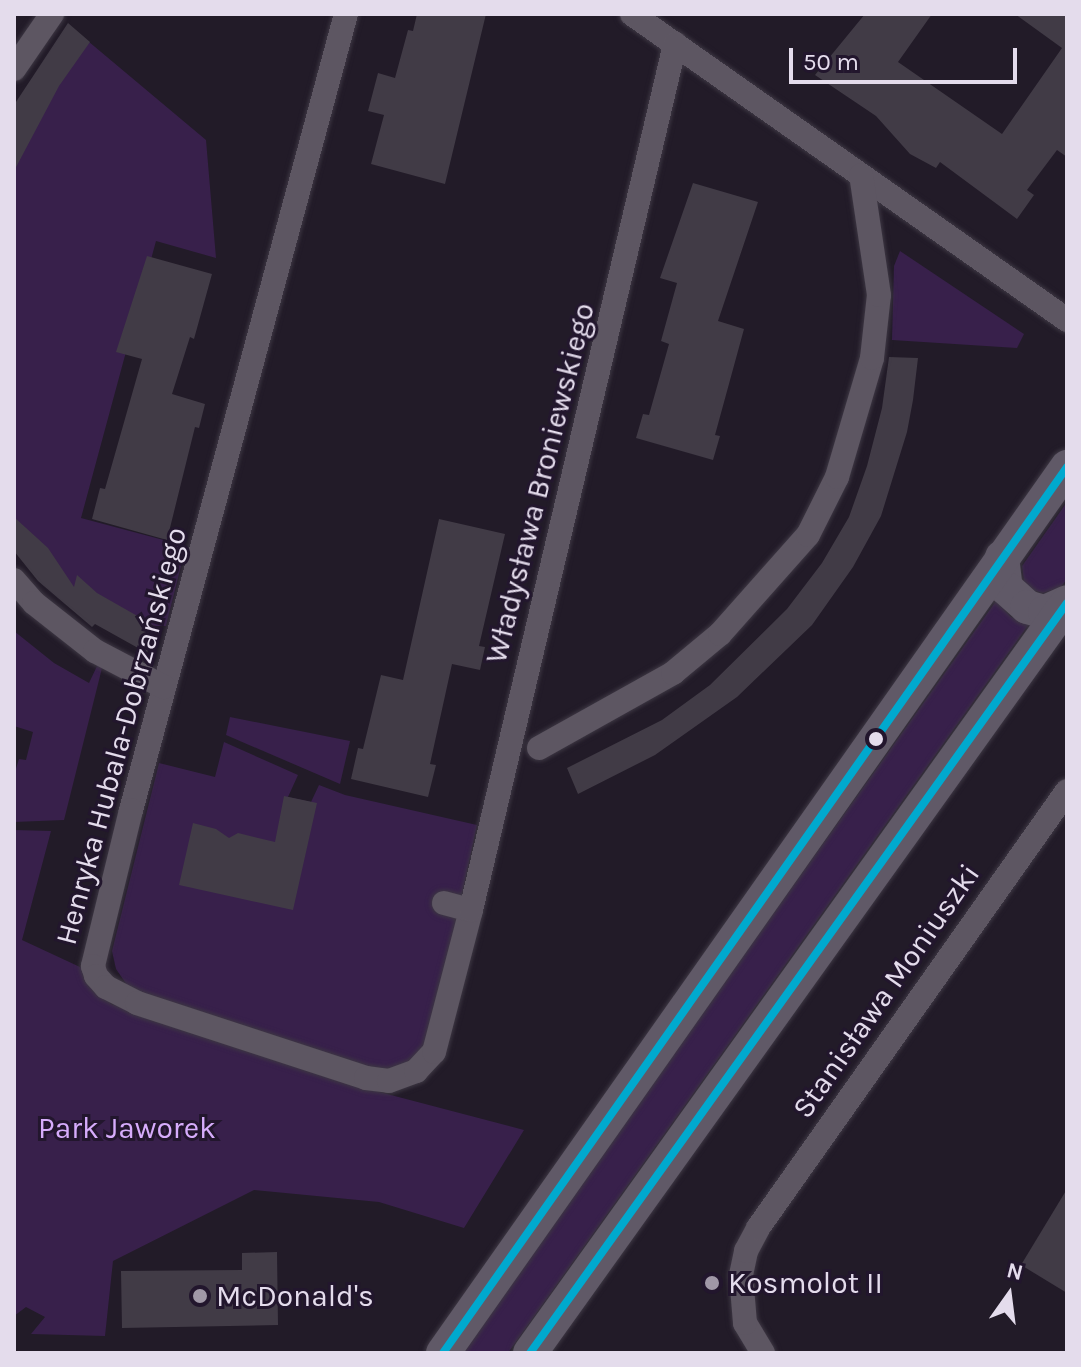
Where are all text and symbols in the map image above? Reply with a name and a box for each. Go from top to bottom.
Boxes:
scale bar [793,32,1021,82]
text: 50 m [803,48,859,76]
street label: Władysława Broniewskiego [478,299,602,667]
street label: Henryka Hubala-Dobrzańskiego [48,523,194,949]
unlabelled marker [868,731,884,747]
street label: Stanisława Moniuszki [785,857,987,1125]
park label: Park Jaworek [38,1110,216,1146]
north arrow [969,1255,1049,1335]
text: N [1004,1257,1026,1286]
place label: Kosmolot II [728,1265,883,1301]
marker: Kosmolot II [703,1274,721,1292]
place label: McDonald's [216,1278,374,1314]
marker: McDonald's [191,1287,209,1305]

